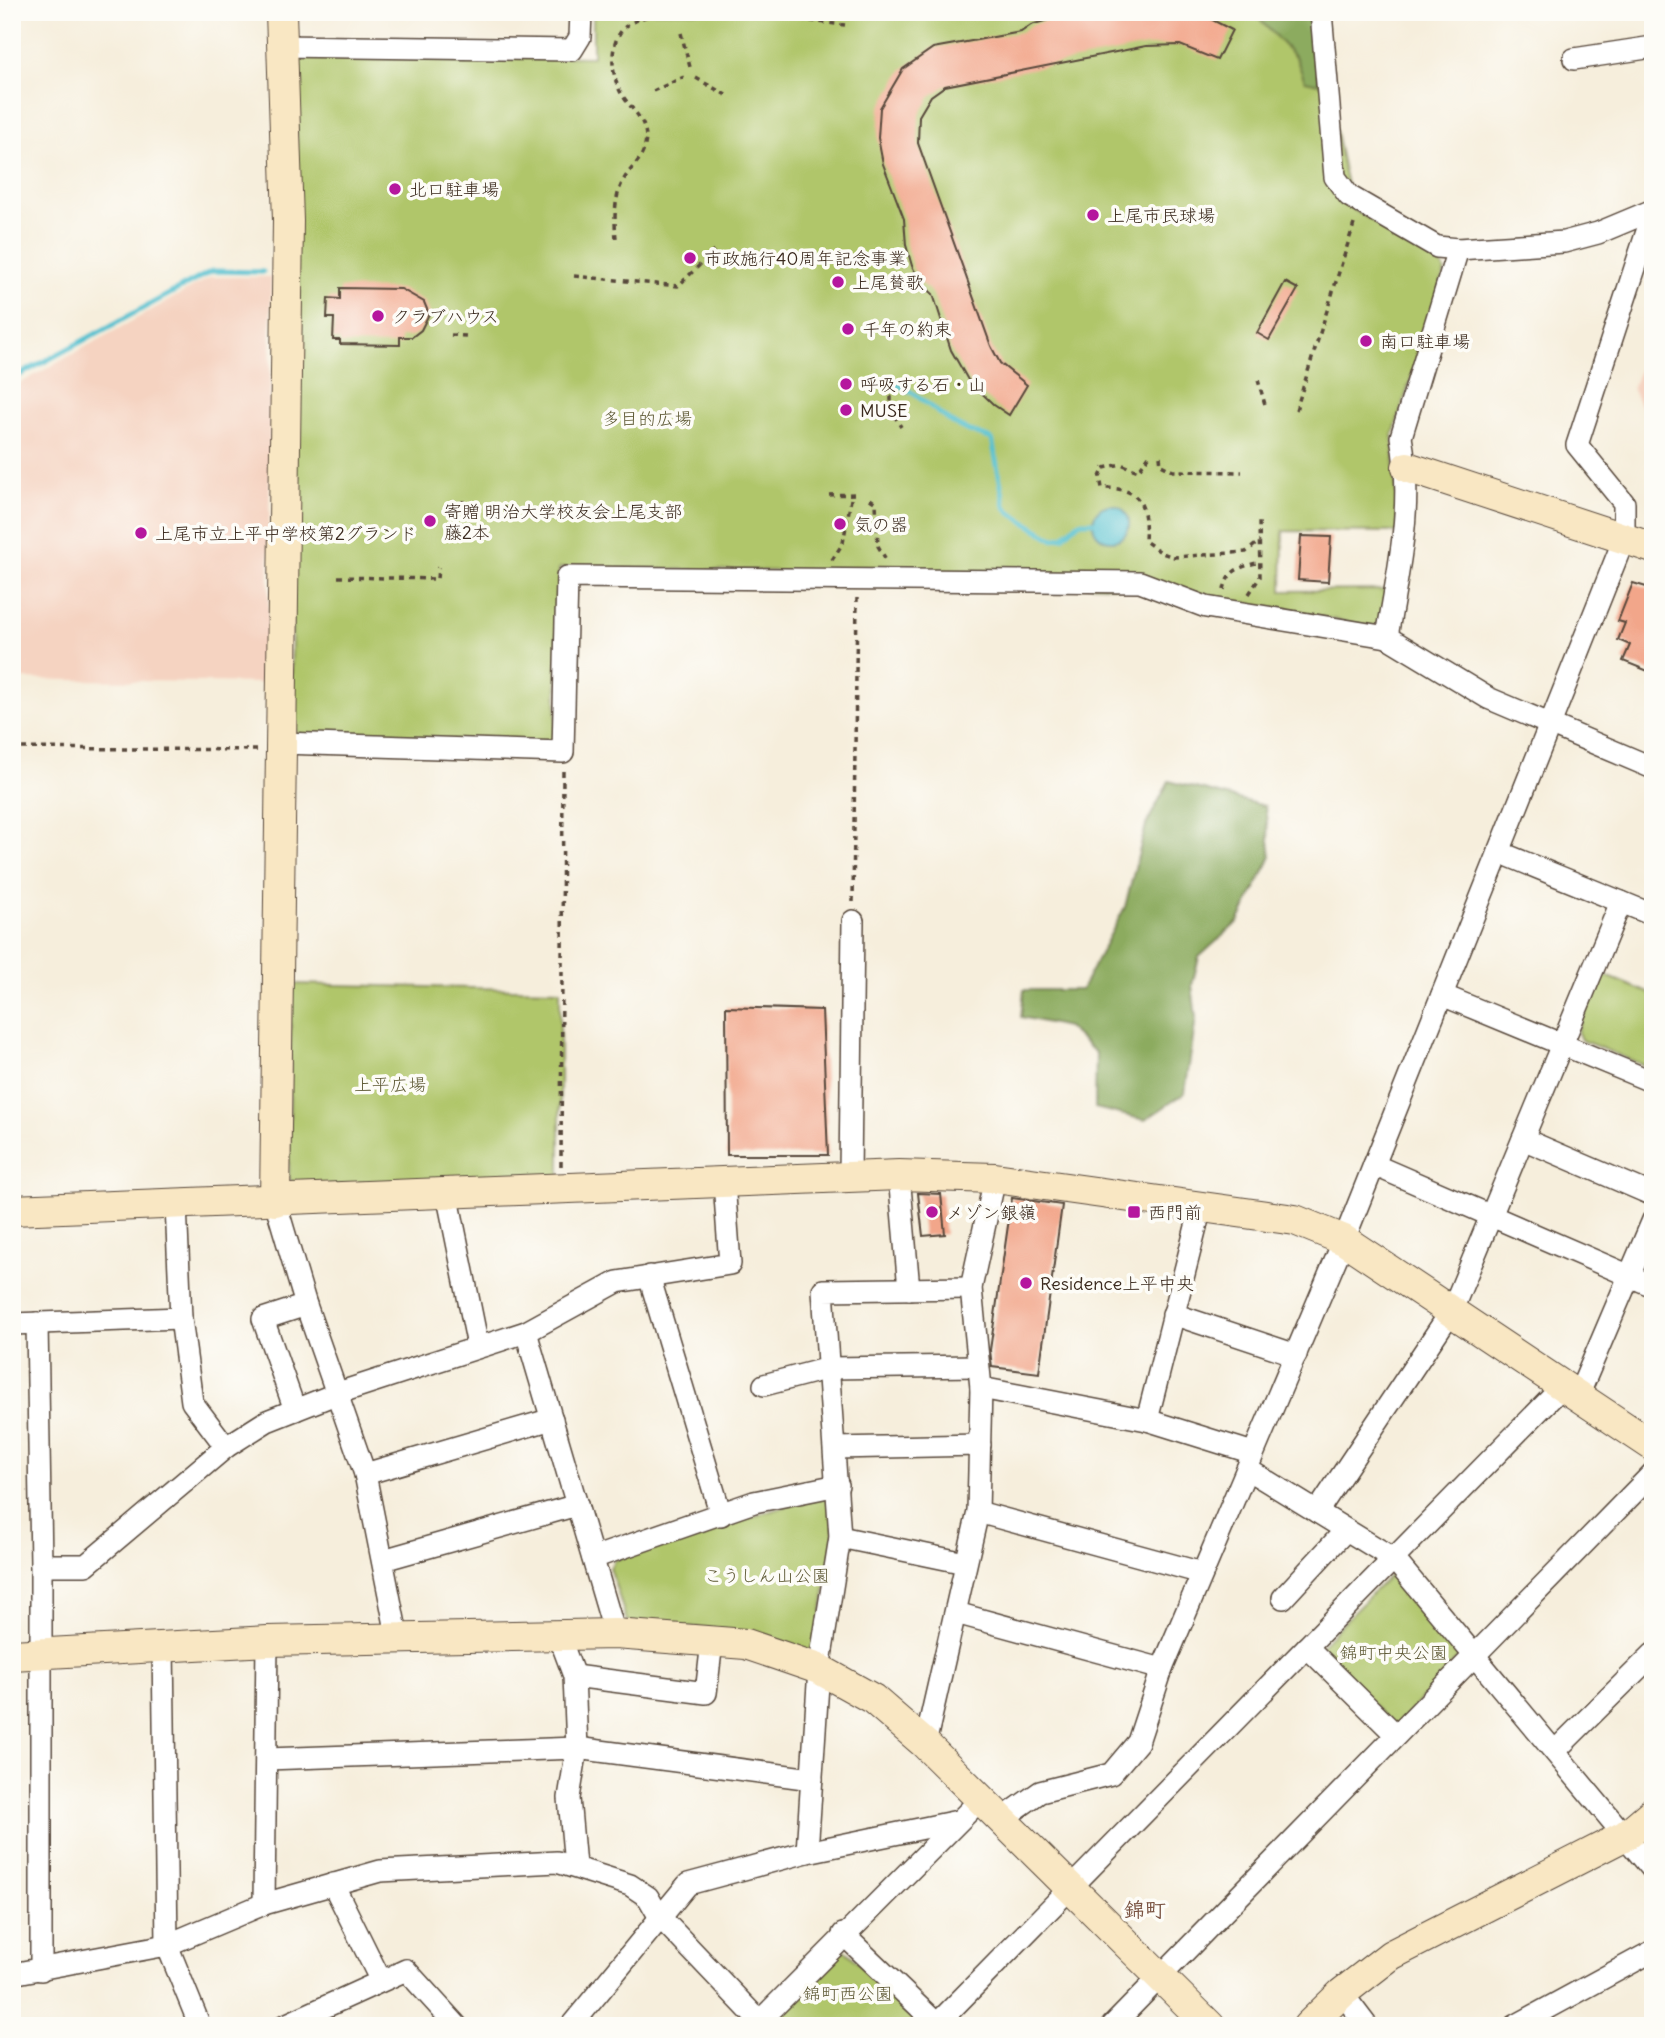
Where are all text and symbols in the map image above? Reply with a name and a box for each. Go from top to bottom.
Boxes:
place label: 北口駐車場 [409,178,499,201]
marker: 北口駐車場 [387,181,403,197]
place label: 上尾市民球場 [1107,204,1215,227]
marker: 上尾市民球場 [1085,207,1101,223]
place label: 市政施行40周年記念事業 [704,247,906,270]
marker: 市政施行40周年記念事業 [682,250,698,266]
place label: 上尾賛歌 [852,271,924,294]
marker: 上尾賛歌 [830,274,846,290]
place label: クラブハウス [392,305,499,328]
marker: クラブハウス [370,308,386,324]
place label: 千年の約束 [862,318,952,341]
marker: 千年の約束 [840,321,856,337]
place label: 南口駐車場 [1380,330,1470,353]
marker: 南口駐車場 [1358,333,1374,349]
place label: 呼吸する石・山 [860,373,986,396]
marker: 呼吸する石・山 [838,376,854,392]
place label: MUSE [860,399,908,422]
marker: MUSE [838,402,854,418]
park label: 多目的広場 [602,407,692,430]
place label: 寄贈 明治大学校友会上尾支部 藤2本 [444,500,682,544]
marker: 寄贈 明治大学校友会上尾支部 藤2本 [422,513,438,529]
place label: 気の器 [854,513,908,536]
marker: 気の器 [832,516,848,532]
place label: 上尾市立上平中学校第2グランド [155,522,417,545]
marker: 上尾市立上平中学校第2グランド [133,525,149,541]
park label: 上平広場 [354,1073,426,1096]
place label: メゾン銀嶺 [946,1201,1036,1224]
place label: 西門前 [1148,1201,1202,1224]
marker: メゾン銀嶺 [924,1204,940,1220]
marker: 西門前 [1126,1204,1142,1220]
place label: Residence上平中央 [1040,1272,1194,1295]
marker: Residence上平中央 [1018,1275,1034,1291]
park label: こうしん山公園 [704,1564,830,1587]
park label: 錦町中央公園 [1340,1641,1448,1664]
district label: 錦町 [1124,1896,1166,1923]
park label: 錦町西公園 [803,1982,893,2005]

